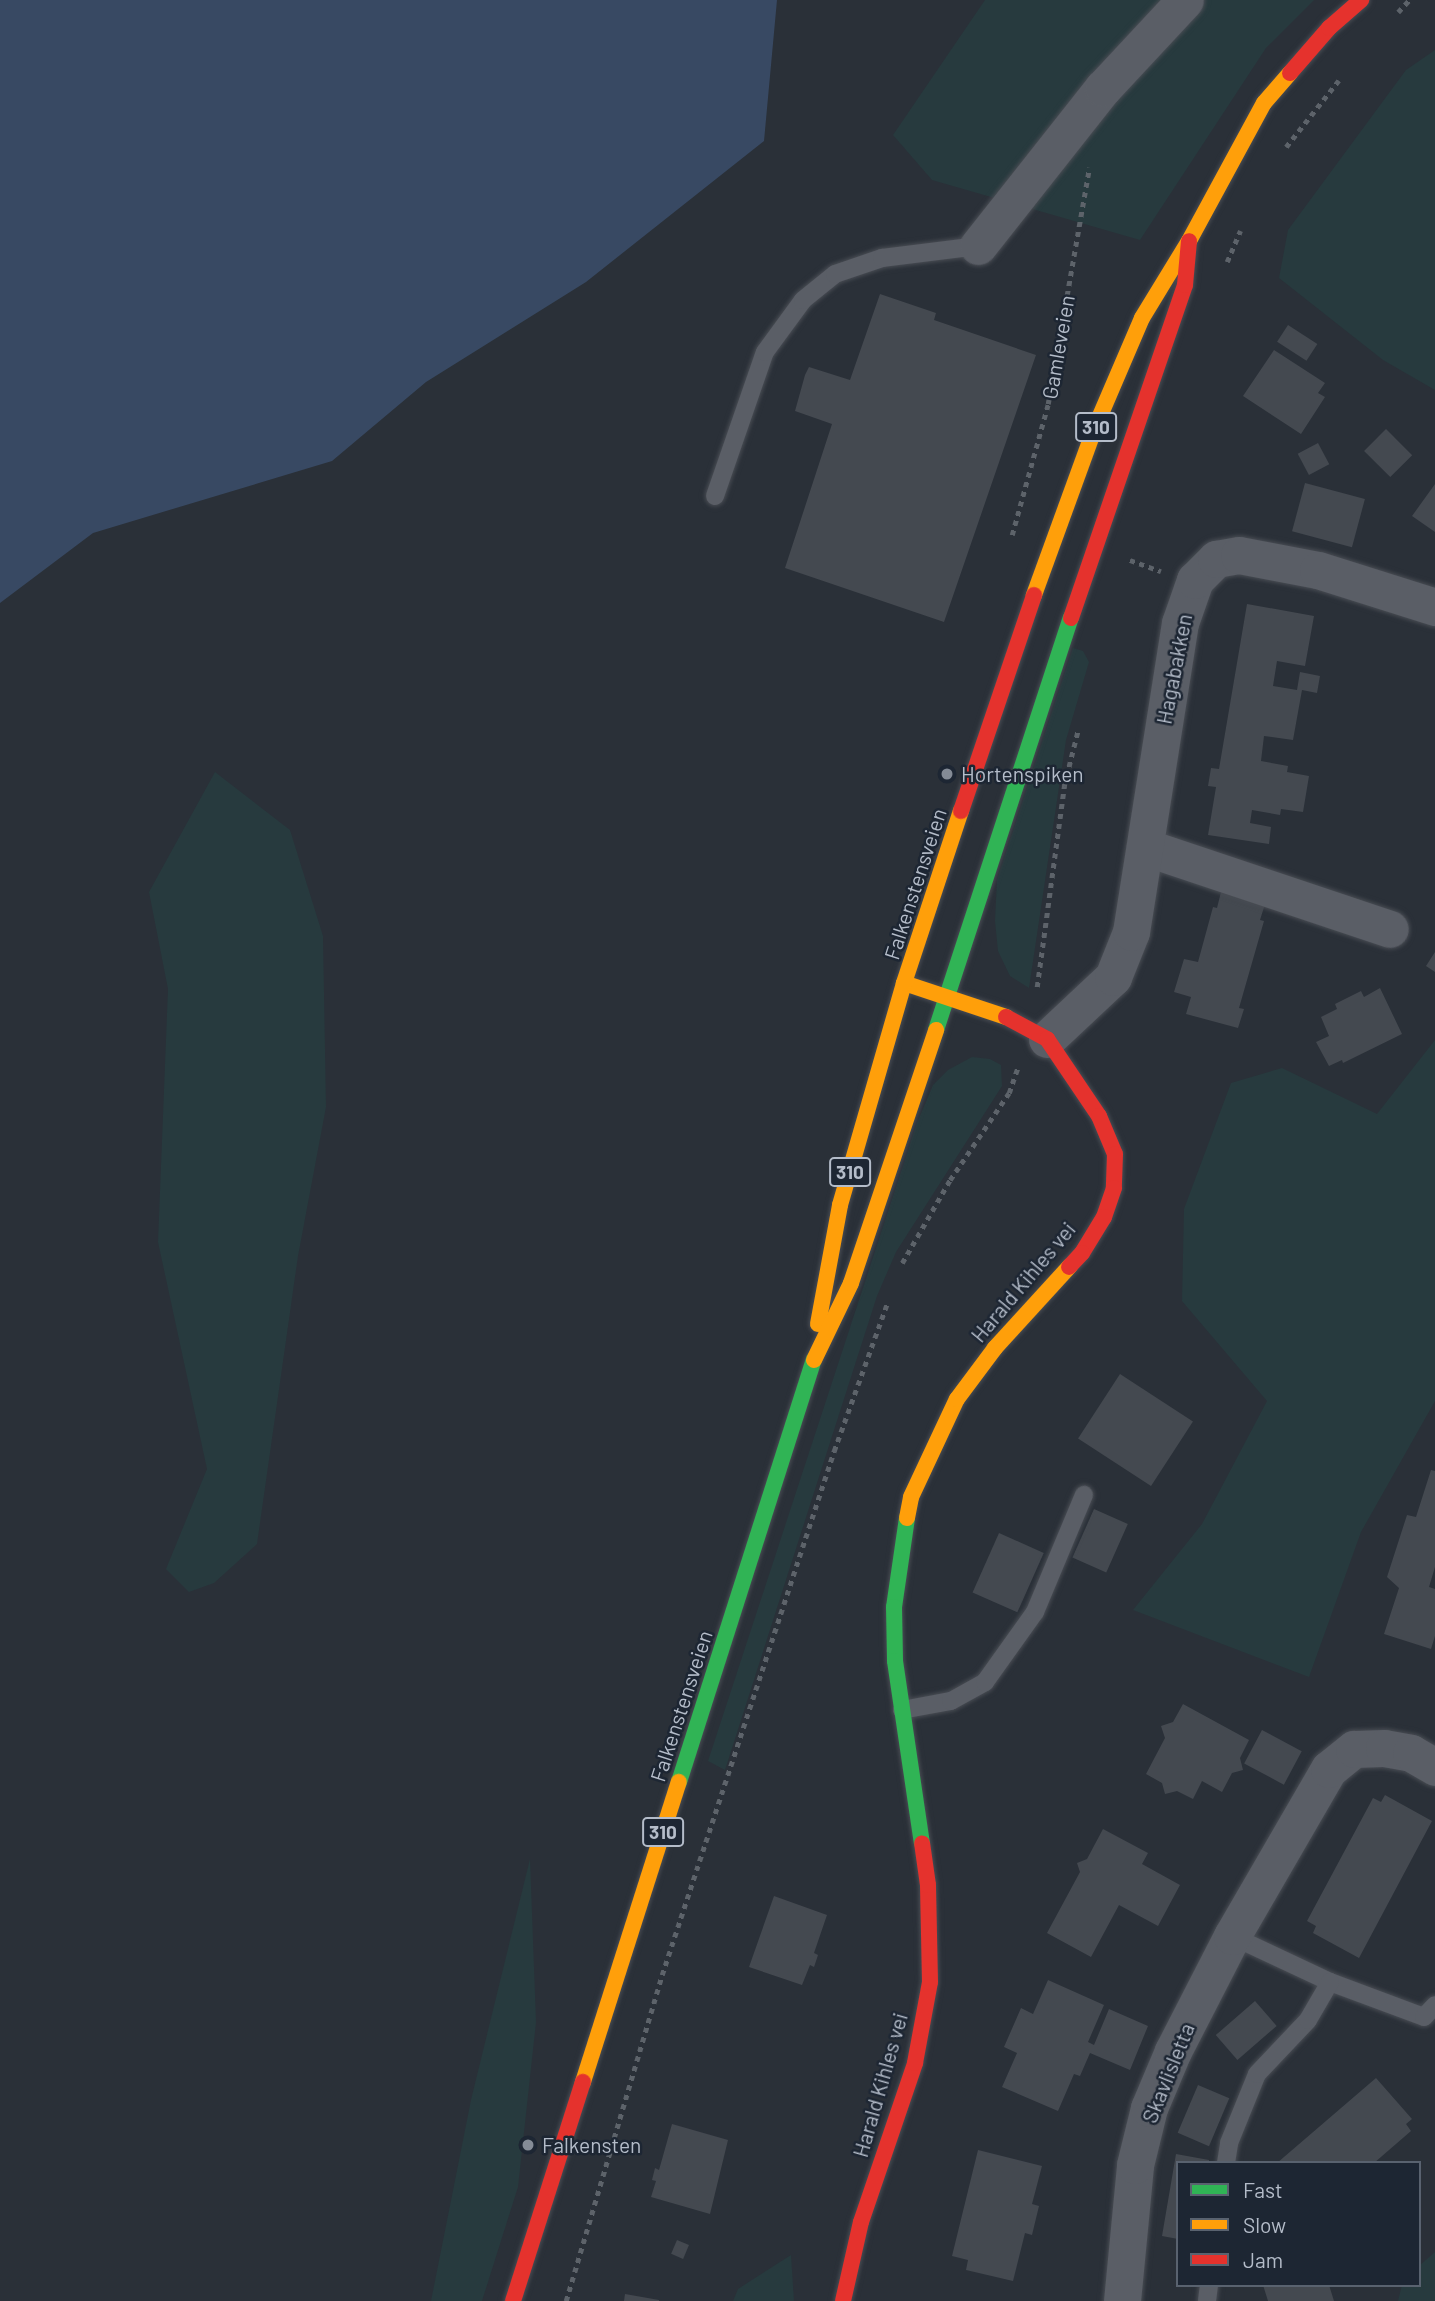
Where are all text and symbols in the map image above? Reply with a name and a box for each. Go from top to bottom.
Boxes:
street label: Gamleveien [1036,293,1080,401]
road number: 310 [1075,412,1117,442]
street label: Hagabakken [1151,612,1197,726]
place label: Hortenspiken [961,761,1084,787]
marker: Hortenspiken [939,766,955,782]
street label: Falkenstensveien [879,805,951,963]
road number: 310 [829,1156,871,1188]
street label: Harald Kihles vei [965,1217,1081,1347]
street label: Falkenstensveien [645,1627,717,1785]
road number: 310 [642,1816,684,1848]
street label: Harald Kihles vei [847,2010,913,2160]
street label: Skavlisletta [1137,2019,1199,2127]
place label: Falkensten [542,2132,641,2158]
marker: Falkensten [520,2137,536,2153]
legend [1176,2161,1421,2287]
text: Fast [1243,2177,1283,2202]
text: Slow [1243,2212,1286,2237]
text: Jam [1243,2247,1283,2272]

